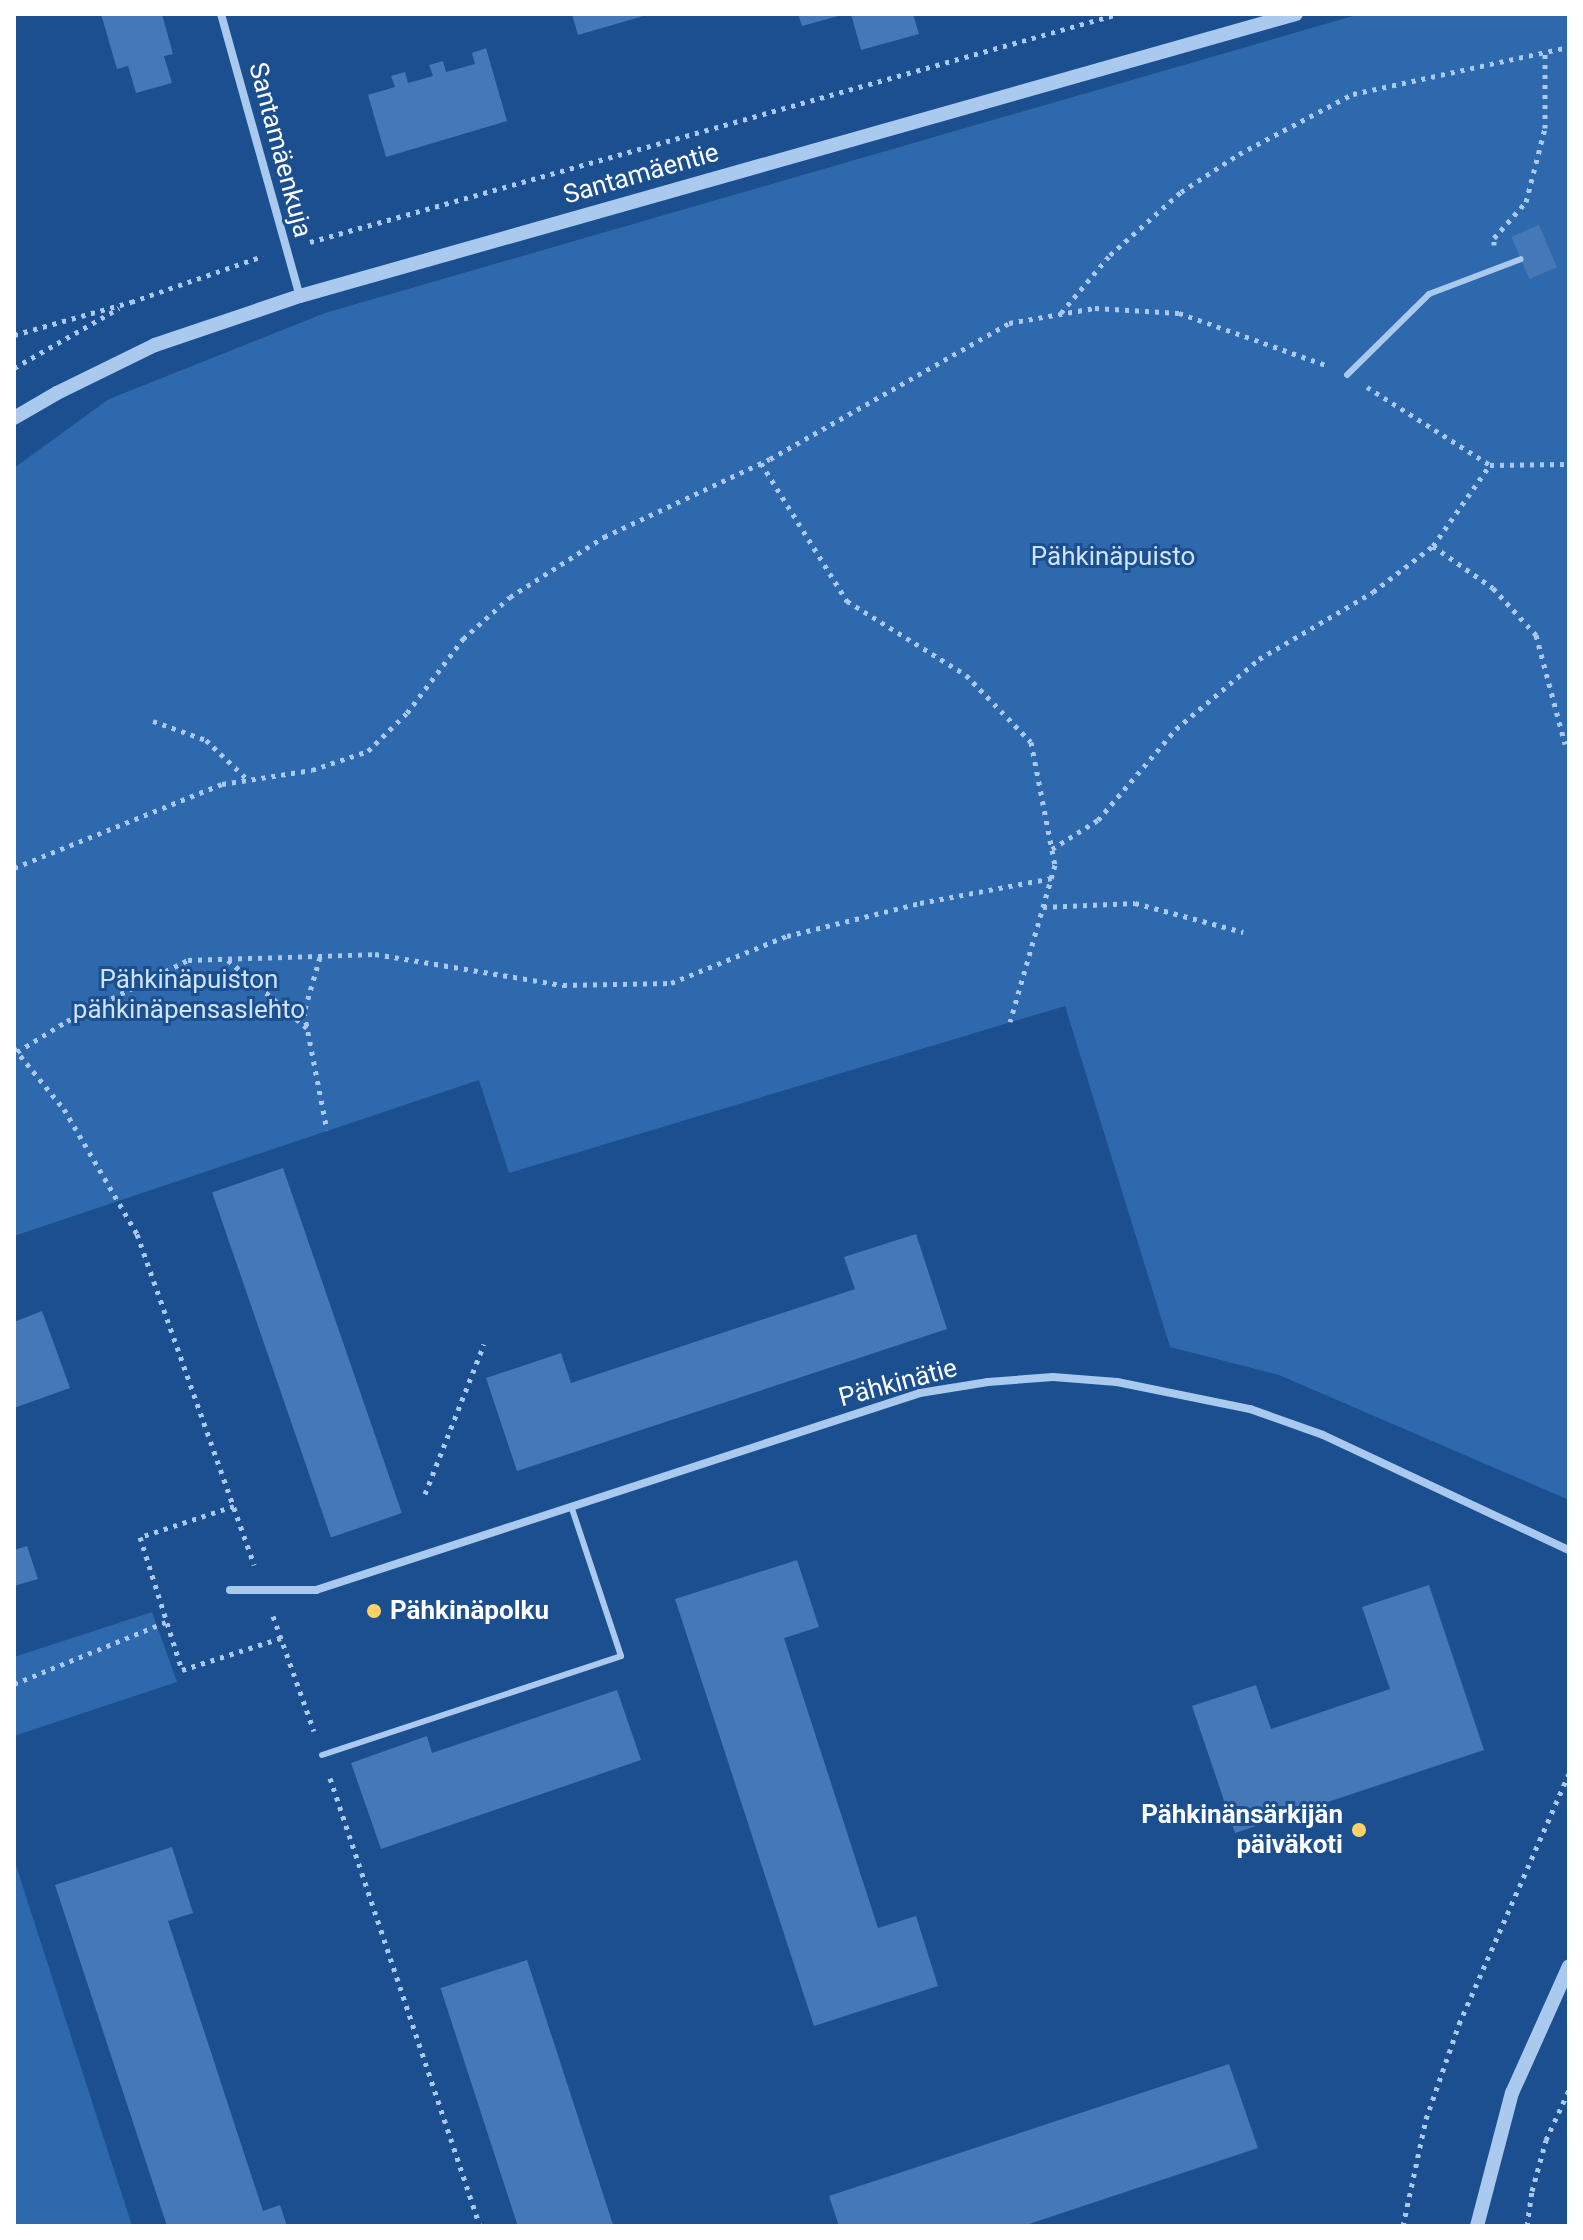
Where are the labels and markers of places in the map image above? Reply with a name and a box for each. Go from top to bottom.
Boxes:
place label: Pähkinäpolku [390,1595,549,1627]
marker: Pähkinäpolku [365,1602,383,1620]
place label: Pähkinänsärkijän päiväkoti [1141,1799,1343,1860]
marker: Pähkinänsärkijän päiväkoti [1350,1821,1368,1839]

